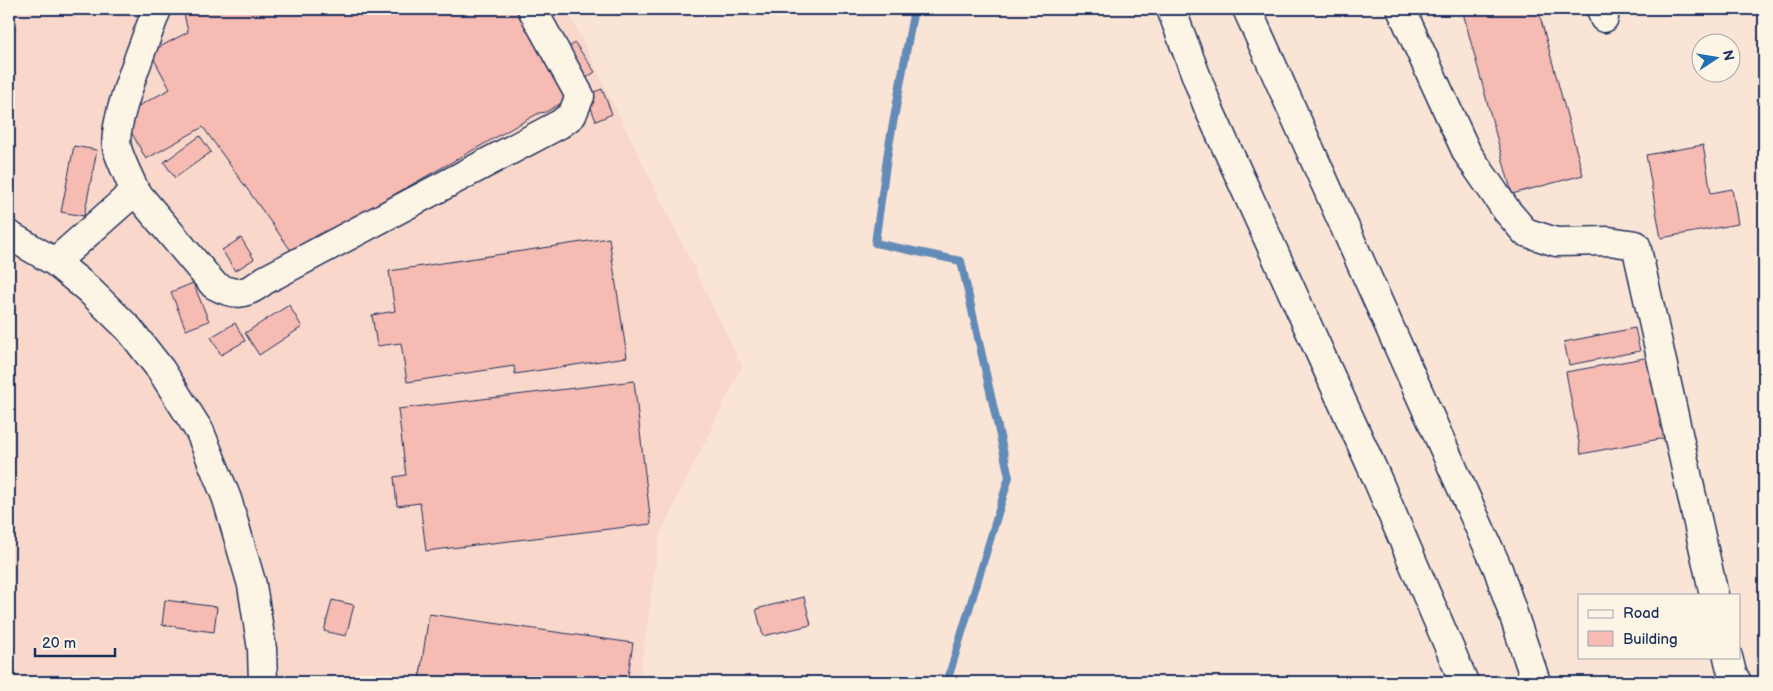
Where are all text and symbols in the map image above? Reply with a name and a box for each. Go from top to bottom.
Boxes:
north arrow [1690,32,1740,82]
text: N [1719,48,1738,62]
legend [1578,594,1740,658]
text: Road [1623,604,1659,623]
scale bar [35,626,115,658]
text: Building [1623,630,1678,649]
text: 20 m [42,634,76,653]

